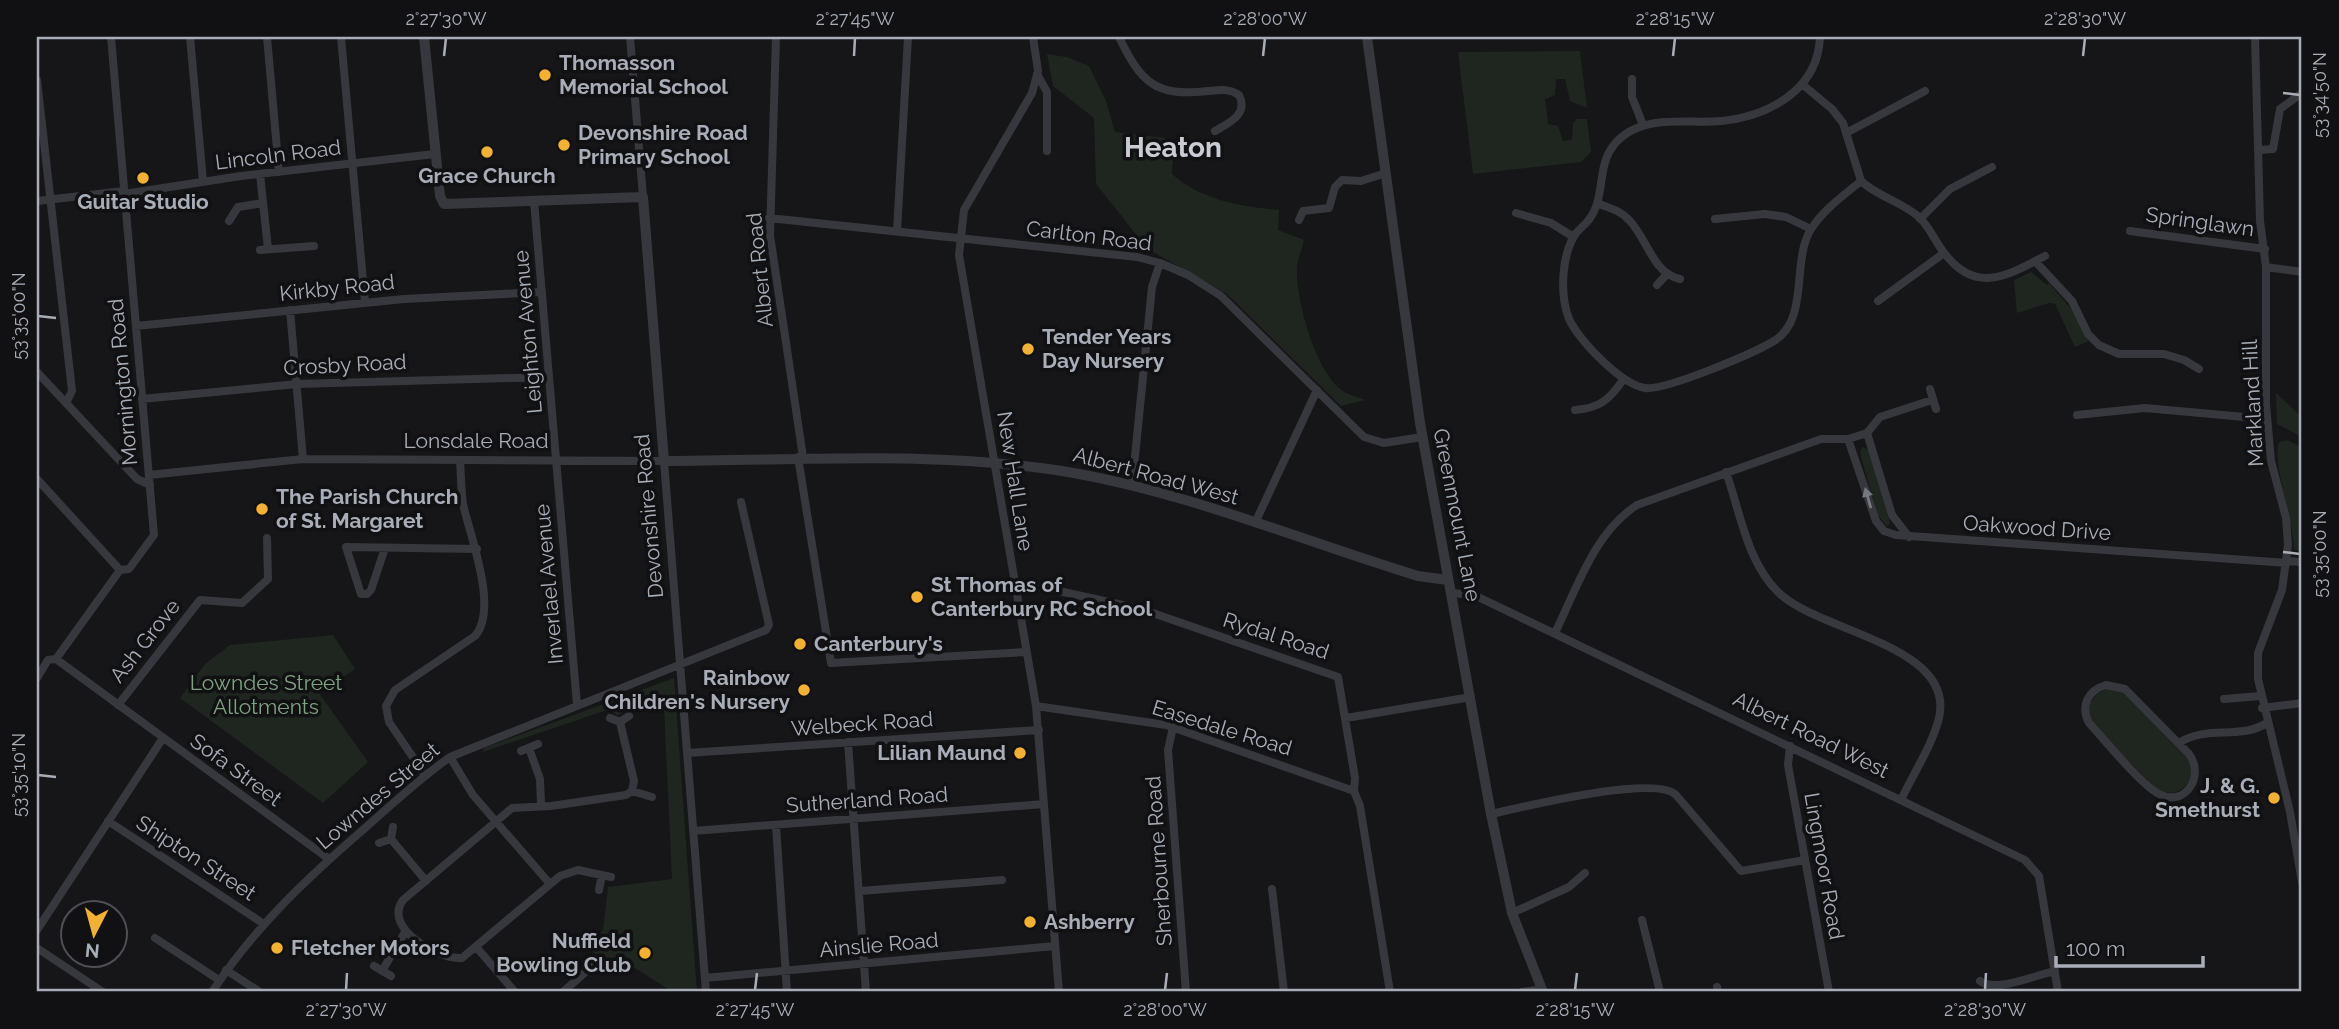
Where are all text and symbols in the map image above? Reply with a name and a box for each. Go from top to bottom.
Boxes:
text: 2°27'30"W [406,8,487,29]
text: 2°27'45"W [816,8,895,29]
text: 2°28'00"W [1223,8,1307,29]
text: 2°28'15"W [1635,8,1715,29]
text: 2°28'30"W [2044,8,2126,29]
place label: Thomasson Memorial School [559,50,728,99]
text: 53°34'50"N [2309,52,2330,138]
marker: Thomasson Memorial School [537,67,553,83]
place label: Devonshire Road Primary School [578,120,748,169]
district label: Heaton [1124,131,1222,164]
street label: Lincoln Road [214,134,342,175]
marker: Devonshire Road Primary School [556,137,572,153]
marker: Grace Church [479,144,495,160]
place label: Grace Church [418,163,556,188]
marker: Guitar Studio [135,170,151,186]
place label: Guitar Studio [77,189,209,214]
street label: Springlawn [2144,202,2256,241]
street label: Albert Road [741,211,778,329]
street label: Carlton Road [1025,215,1153,256]
street label: Leighton Avenue [508,249,547,415]
street label: Kirkby Road [278,269,396,306]
text: 53°35'00"N [8,272,29,360]
street label: Mornington Road [103,298,142,467]
place label: Tender Years Day Nursery [1042,324,1171,373]
street label: Markland Hill [2237,338,2268,467]
marker: Tender Years Day Nursery [1020,341,1036,357]
street label: Crosby Road [283,349,407,380]
street label: New Hall Lane [992,409,1039,553]
street label: Greenmount Lane [1428,426,1487,604]
street label: Lonsdale Road [403,428,549,453]
street label: Devonshire Road [629,433,668,599]
street label: Albert Road West [1071,441,1241,510]
place label: The Parish Church of St. Margaret [276,484,458,533]
one-way arrow [1863,488,1873,509]
marker: The Parish Church of St. Margaret [254,501,270,517]
street label: Inverlael Avenue [529,503,568,665]
street label: Oakwood Drive [1962,510,2112,545]
text: 53°35'00"N [2309,510,2330,598]
place label: St Thomas of Canterbury RC School [931,572,1152,621]
marker: St Thomas of Canterbury RC School [909,589,925,605]
street label: Ash Grove [104,594,185,687]
street label: Rydal Road [1220,607,1332,664]
place label: Canterbury's [814,631,943,656]
marker: Canterbury's [792,636,808,652]
place label: Rainbow Children's Nursery [604,665,790,714]
park label: Lowndes Street Allotments [190,670,342,719]
marker: Rainbow Children's Nursery [796,682,812,698]
street label: Albert Road West [1729,686,1893,783]
street label: Easedale Road [1149,694,1295,761]
street label: Welbeck Road [790,706,934,741]
street label: Sofa Street [186,728,287,811]
text: 53°35'10"N [8,733,29,817]
street label: Lowndes Street [311,737,444,854]
place label: Lilian Maund [877,740,1006,765]
marker: Lilian Maund [1012,745,1028,761]
place label: J. & G. Smethurst [2155,773,2260,822]
street label: Sherbourne Road [1140,775,1177,947]
street label: Sutherland Road [785,781,949,818]
street label: Lingmoor Road [1799,790,1850,941]
marker: J. & G. Smethurst [2266,790,2282,806]
street label: Shipton Street [132,810,261,906]
north arrow [60,900,130,970]
place label: Ashberry [1044,909,1135,934]
marker: Ashberry [1022,914,1038,930]
scale bar [2056,924,2202,968]
street label: Ainslie Road [818,927,940,962]
place label: Nuffield Bowling Club [496,928,631,977]
place label: Fletcher Motors [291,935,450,960]
text: 100 m [2066,936,2125,961]
text: N [84,939,101,963]
marker: Fletcher Motors [269,940,285,956]
marker: Nuffield Bowling Club [637,945,653,961]
text: 2°27'30"W [306,999,387,1020]
text: 2°27'45"W [716,999,795,1020]
text: 2°28'00"W [1123,999,1207,1020]
text: 2°28'15"W [1535,999,1615,1020]
text: 2°28'30"W [1944,999,2026,1020]

